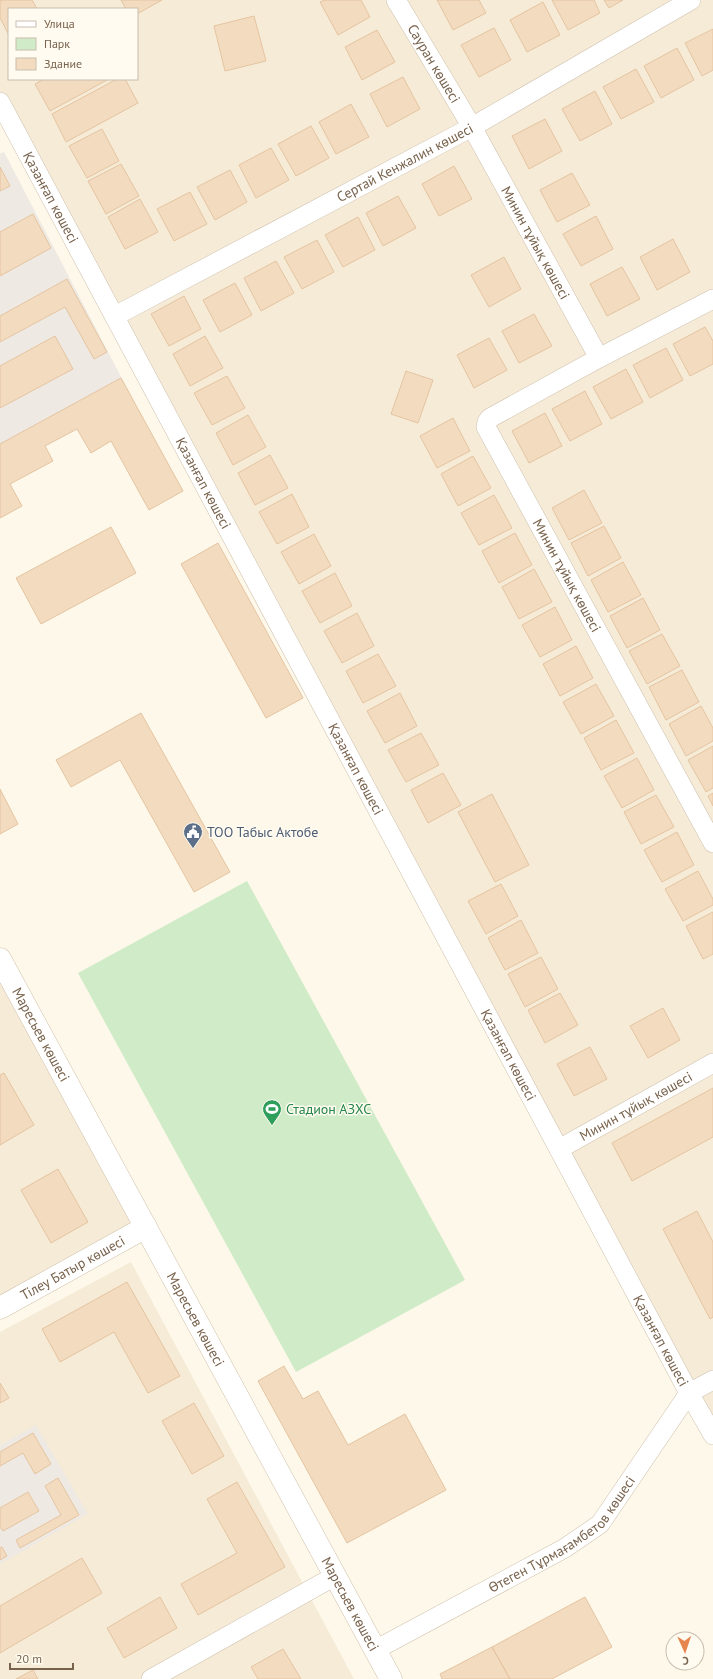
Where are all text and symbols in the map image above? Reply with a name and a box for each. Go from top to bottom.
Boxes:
legend [8,8,138,80]
text: Улица [44,16,75,31]
street label: Сауран көшесі [403,21,465,106]
text: Парк [44,36,70,51]
text: Здание [44,56,82,71]
street label: Сертай Кенжалин көшесі [334,119,476,206]
street label: Қазанғап көшесі [19,148,83,246]
street label: Минин тұйық көшесі [497,183,574,302]
street label: Қазанғап көшесі [172,434,235,532]
street label: Минин тұйық көшесі [529,516,605,635]
street label: Қазанғап көшесі [324,720,388,818]
public building icon: ТОО Табыс Актобе [182,821,204,849]
place label: ТОО Табыс Актобе [207,823,318,841]
street label: Маресьев көшесі [8,984,74,1085]
street label: Қазанғап көшесі [477,1006,540,1104]
street label: Минин тұйық көшесі [576,1067,695,1145]
sports icon: Стадион АЗХС [261,1098,283,1126]
place label: Стадион АЗХС [286,1100,371,1118]
street label: Тілеу Батыр көшесі [17,1232,128,1304]
street label: Маресьев көшесі [163,1269,229,1370]
street label: Қазанғап көшесі [629,1292,693,1390]
street label: Өтеген Тұрмағамбетов көшесі [485,1473,639,1596]
street label: Маресьев көшесі [317,1554,383,1654]
north arrow [665,1631,705,1671]
scale bar [10,1645,73,1671]
text: 20 m [16,1651,42,1666]
text: С [682,1654,689,1668]

